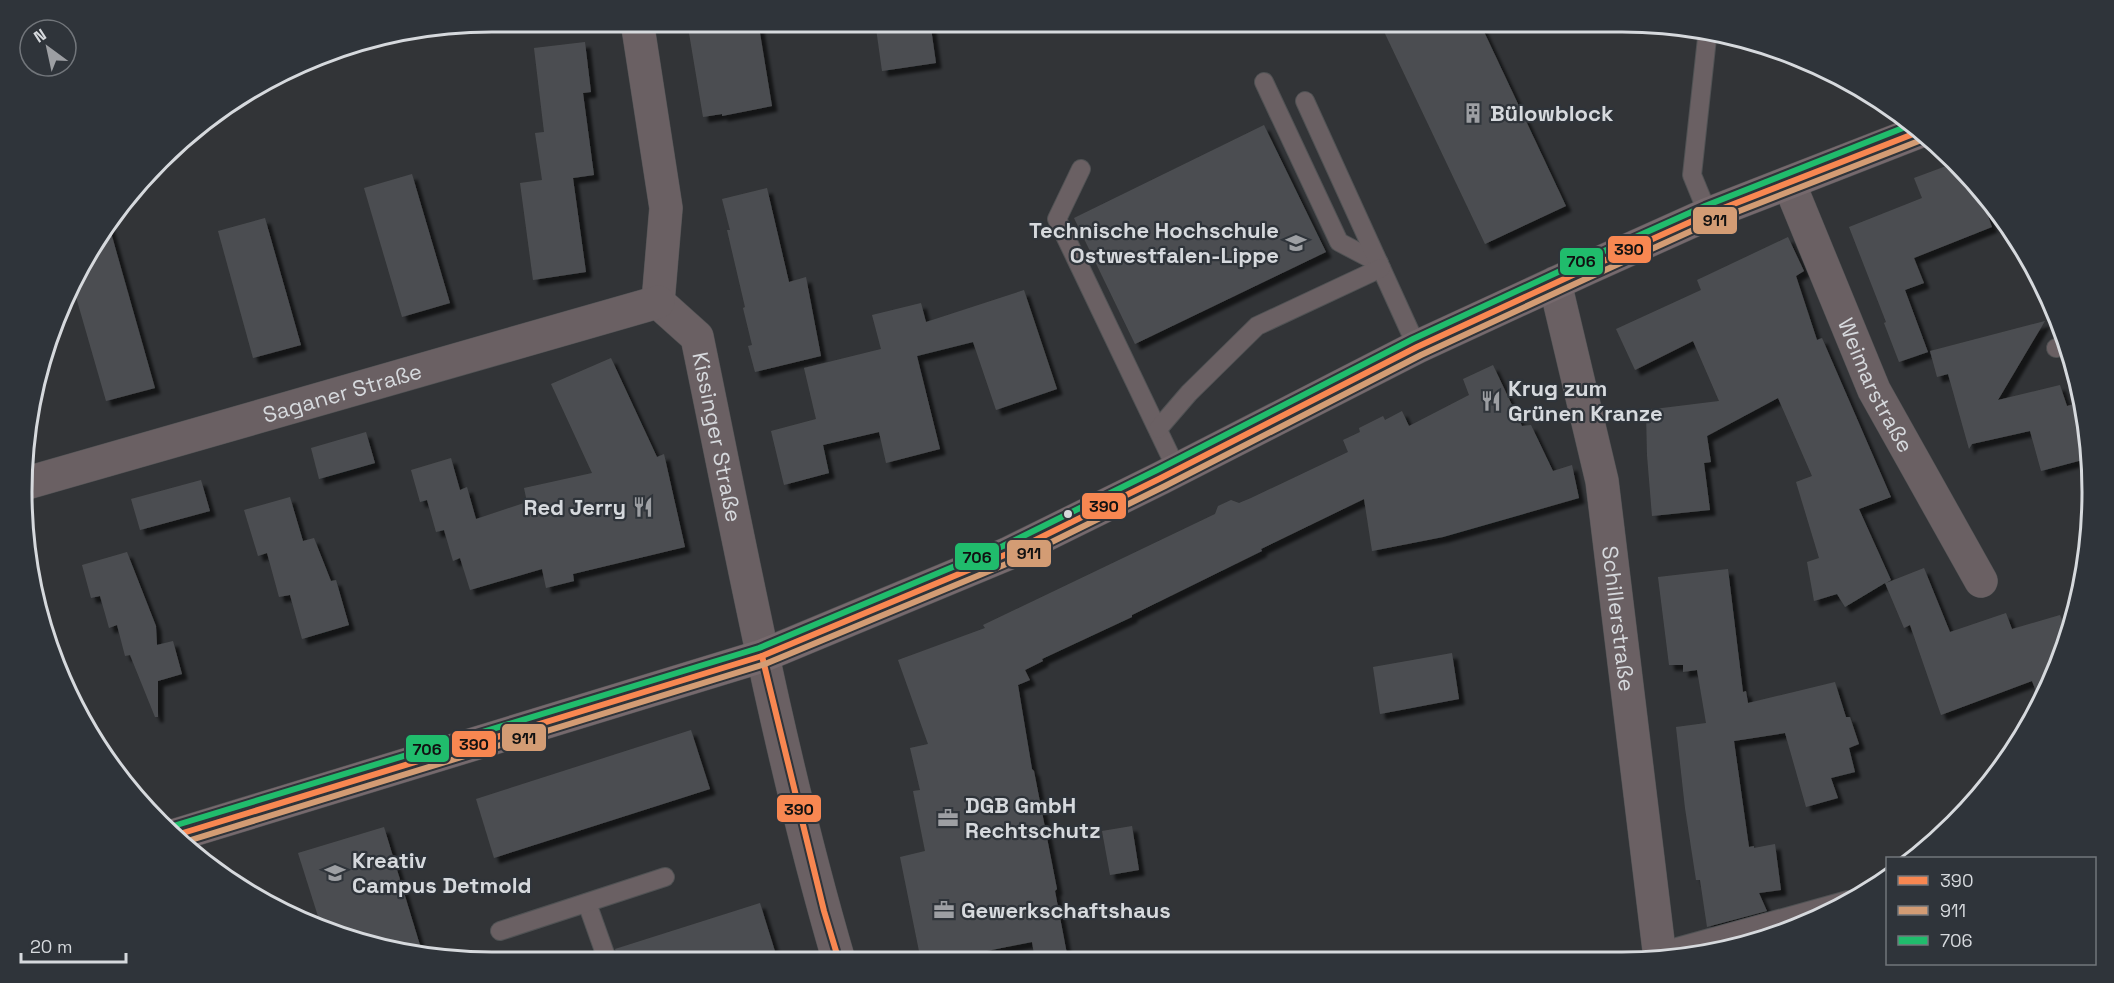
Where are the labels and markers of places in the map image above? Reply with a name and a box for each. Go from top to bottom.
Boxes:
place label: Bülowblock [1490,99,1614,127]
building icon: Bülowblock [1461,101,1485,125]
place label: Technische Hochschule Ostwestfalen-Lippe [1029,216,1279,269]
school or university icon: Technische Hochschule Ostwestfalen-Lippe [1284,231,1308,255]
place label: Krug zum Grünen Kranze [1508,374,1663,427]
restaurant icon: Krug zum Grünen Kranze [1479,389,1503,413]
place label: Red Jerry [524,493,626,521]
restaurant icon: Red Jerry [631,495,655,519]
unlabelled marker [1062,508,1074,520]
place label: DGB GmbH Rechtschutz [965,791,1101,844]
office icon: DGB GmbH Rechtschutz [936,806,960,830]
place label: Kreativ Campus Detmold [352,846,532,899]
school or university icon: Kreativ Campus Detmold [323,861,347,885]
place label: Gewerkschaftshaus [961,896,1171,924]
office icon: Gewerkschaftshaus [932,898,956,922]

